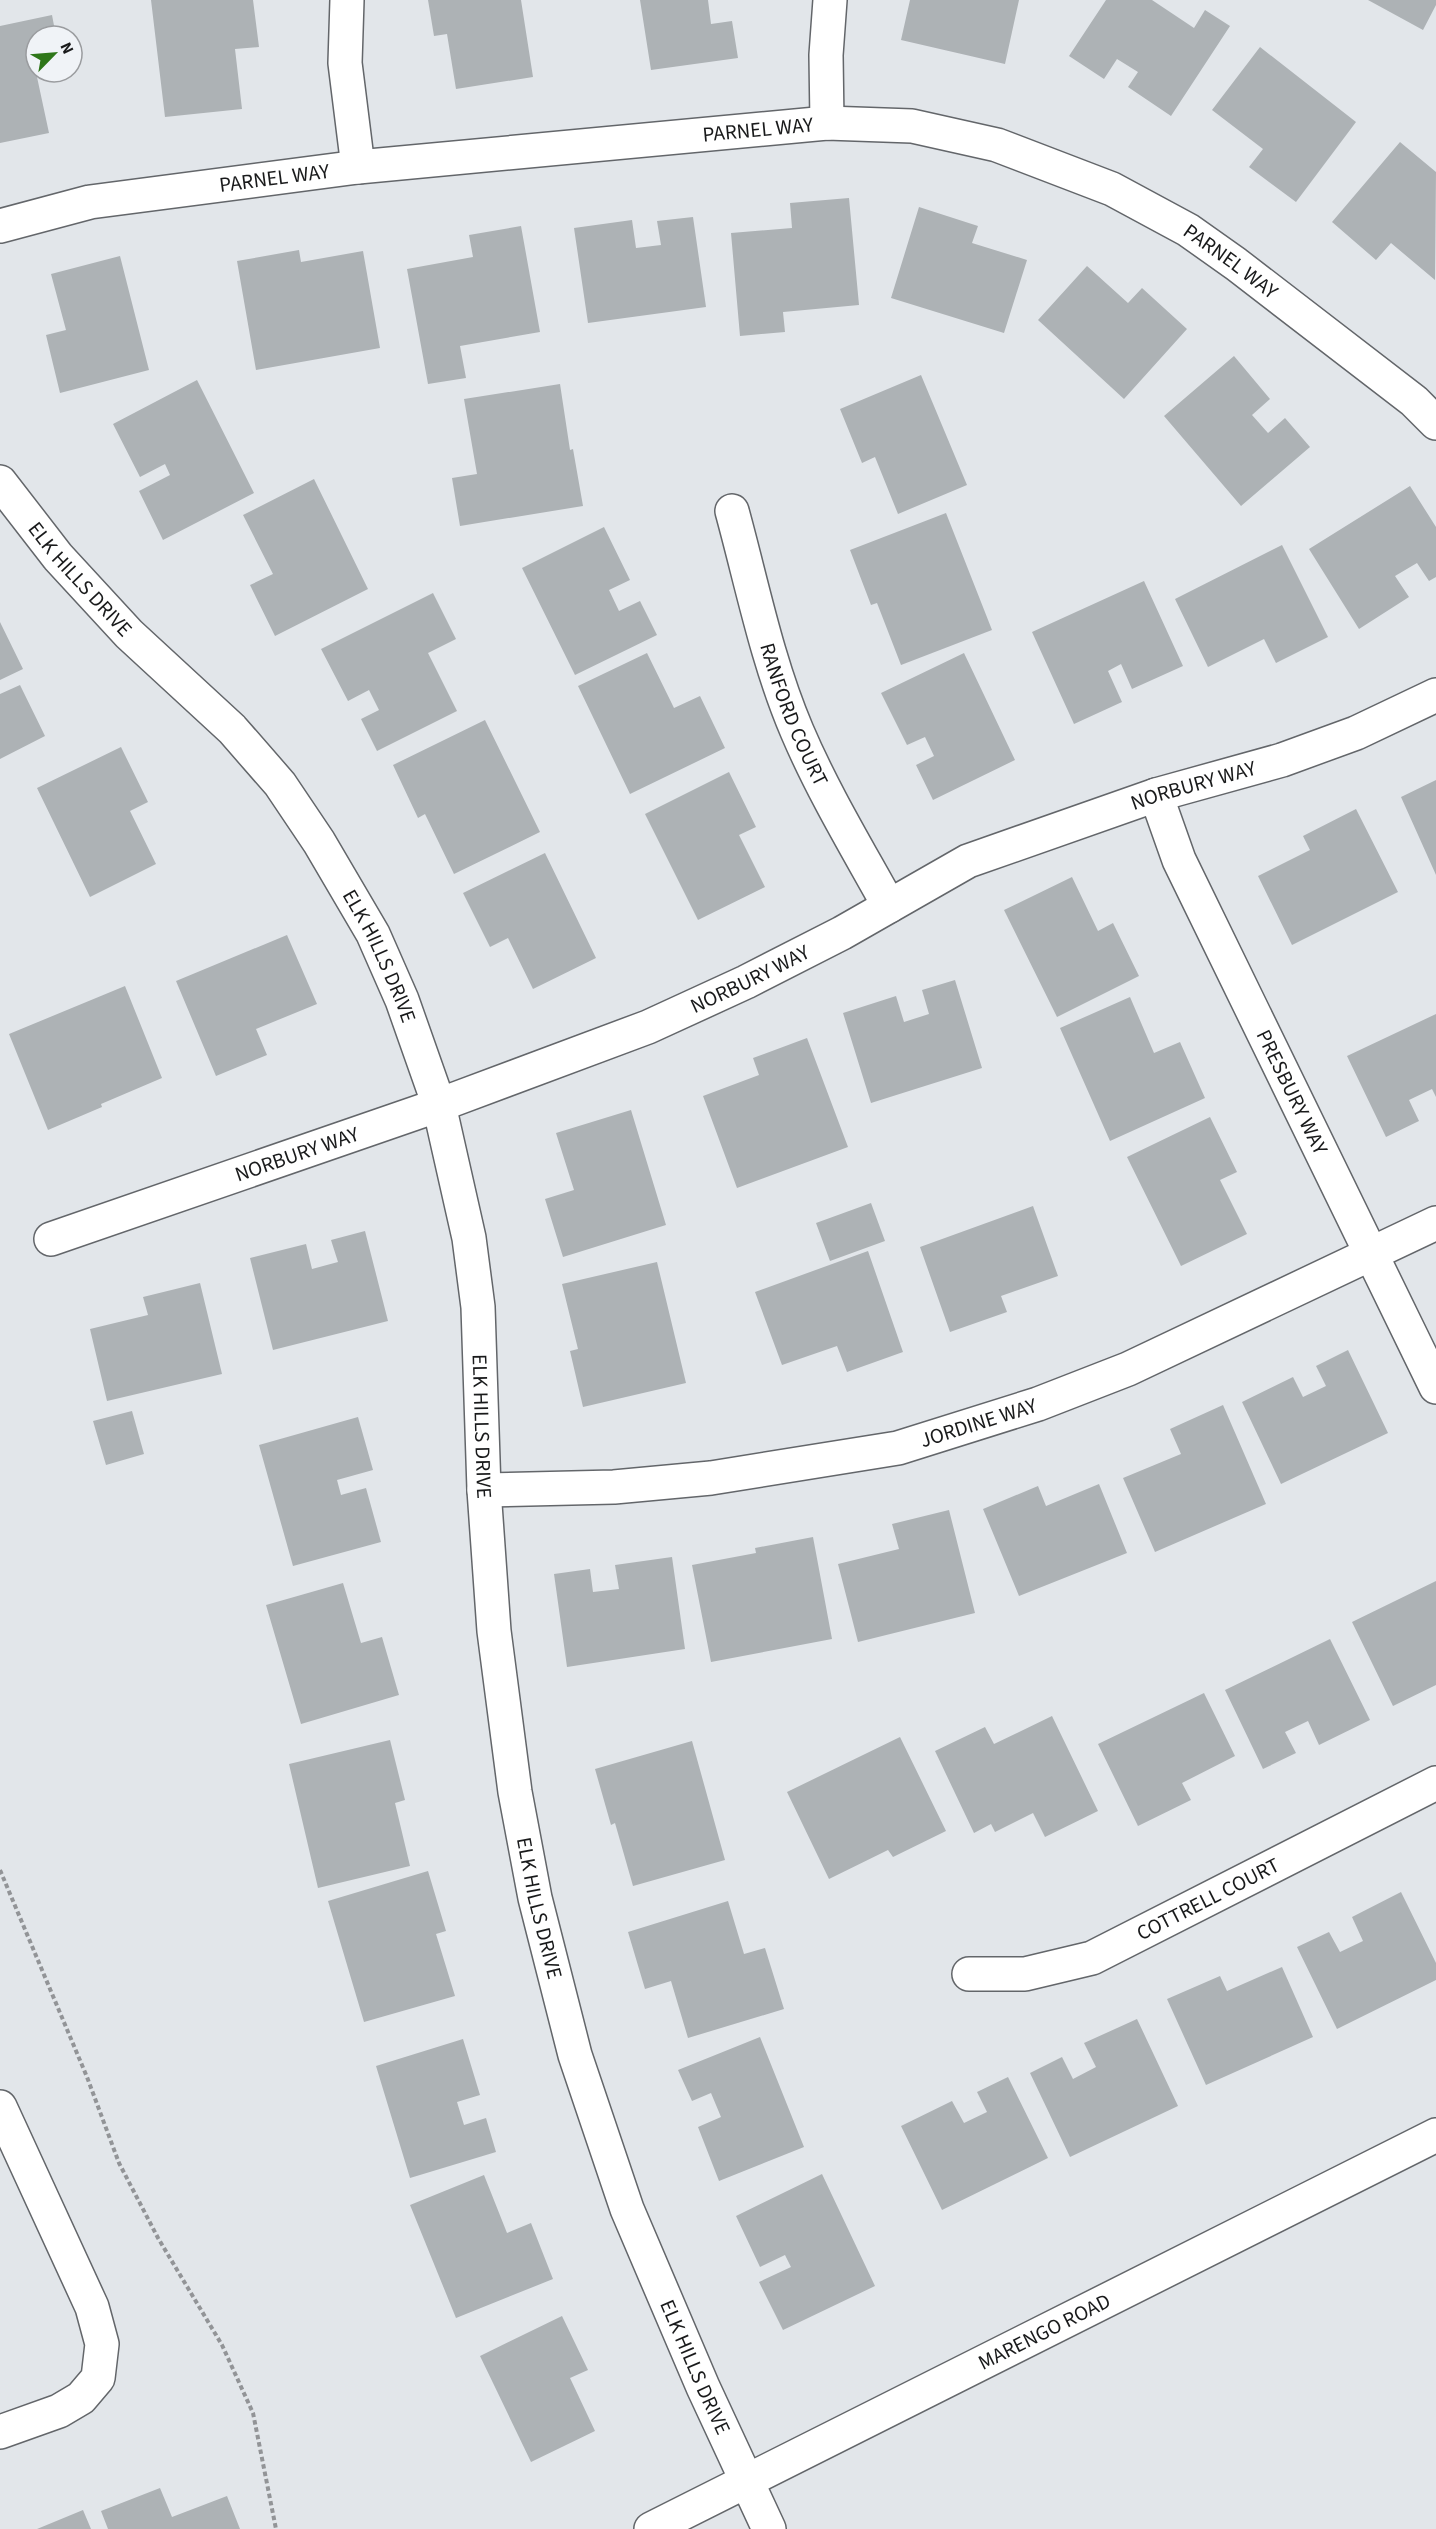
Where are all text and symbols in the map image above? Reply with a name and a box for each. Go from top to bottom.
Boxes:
north arrow [24,24,84,84]
text: N [54,39,79,58]
street label: PARNEL WAY [701,109,815,150]
street label: PARNEL WAY [217,156,332,200]
street label: PARNEL WAY [1177,216,1285,307]
street label: ELK HILLS DRIVE [21,515,139,643]
street label: RANFORD COURT [752,639,836,791]
street label: NORBURY WAY [1126,753,1260,818]
street label: ELK HILLS DRIVE [335,884,424,1027]
street label: NORBURY WAY [685,937,815,1021]
street label: PRESBURY WAY [1249,1024,1336,1160]
street label: NORBURY WAY [231,1119,364,1189]
street label: ELK HILLS DRIVE [465,1354,500,1500]
street label: JORDINE WAY [916,1390,1041,1455]
street label: ELK HILLS DRIVE [509,1835,570,1982]
street label: COTTRELL COURT [1131,1850,1285,1948]
street label: MARENGO ROAD [973,2286,1116,2377]
street label: ELK HILLS DRIVE [652,2295,738,2440]

